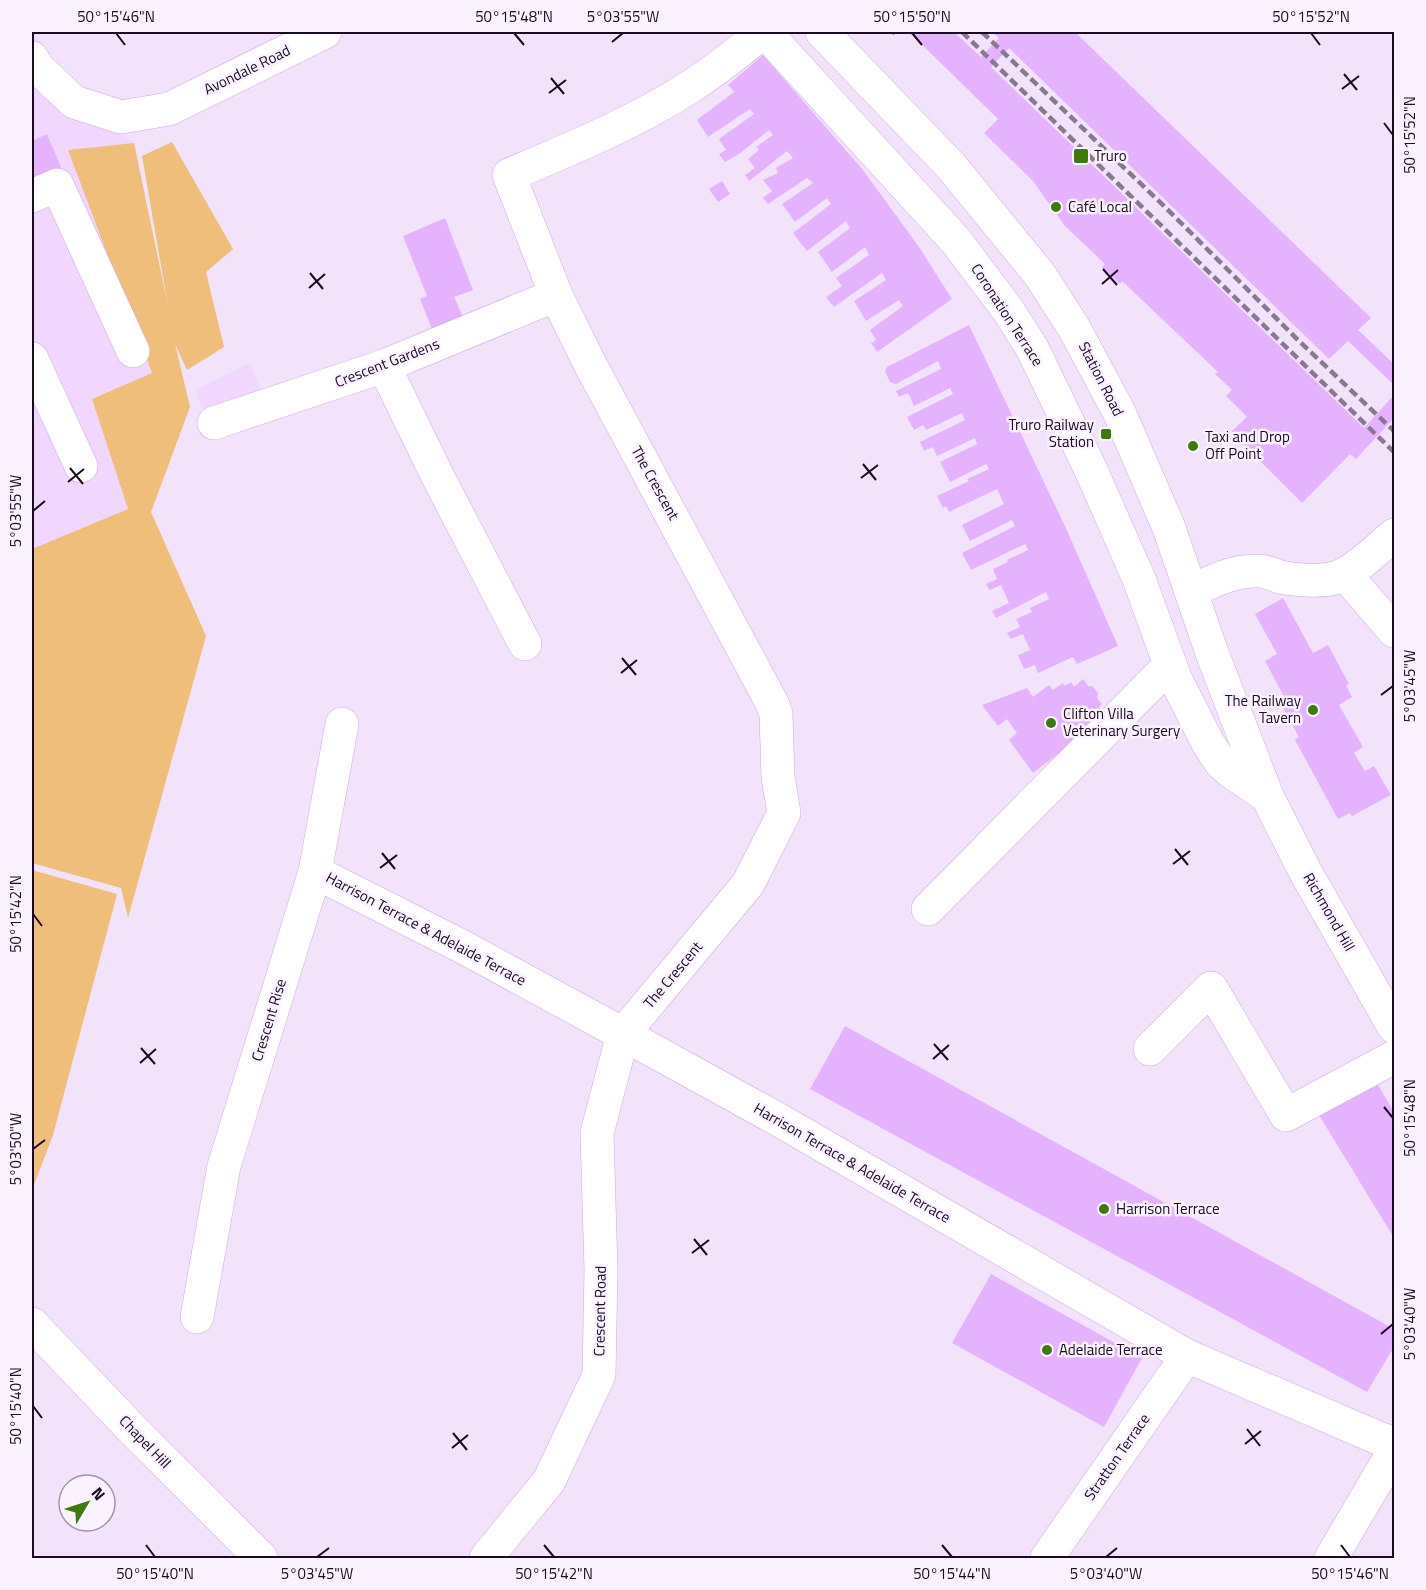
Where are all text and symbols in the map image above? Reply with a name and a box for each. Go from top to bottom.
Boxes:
text: 50°15'46"N [77,5,155,28]
text: 50°15'48"N [475,5,553,28]
text: 5°03'55"W [587,5,659,28]
text: 50°15'50"N [873,5,951,28]
text: 50°15'52"N [1272,5,1350,28]
street label: Avondale Road [199,39,294,100]
text: 50°15'52"N [1398,96,1421,174]
place label: Truro [1094,144,1127,167]
marker: Truro [1072,147,1090,165]
place label: Café Local [1068,195,1132,218]
marker: Café Local [1049,200,1063,214]
street label: Coronation Terrace [966,259,1049,371]
street label: Crescent Gardens [331,332,443,393]
street label: Station Road [1073,337,1130,420]
place label: Truro Railway Station [1008,413,1094,453]
place label: Taxi and Drop Off Point [1205,425,1290,465]
marker: Truro Railway Station [1099,427,1113,441]
marker: Taxi and Drop Off Point [1186,439,1200,453]
street label: The Crescent [626,441,686,525]
text: 5°03'55"W [4,475,27,547]
text: 5°03'45"W [1398,650,1421,722]
place label: The Railway Tavern [1225,689,1301,729]
place label: Clifton Villa Veterinary Surgery [1063,702,1180,742]
marker: The Railway Tavern [1306,703,1320,717]
marker: Clifton Villa Veterinary Surgery [1044,716,1058,730]
street label: Harrison Terrace & Adelaide Terrace [322,866,531,991]
street label: Richmond Hill [1298,868,1361,955]
text: 50°15'42"N [4,875,27,953]
street label: The Crescent [638,935,708,1013]
street label: Crescent Rise [245,976,292,1064]
text: 50°15'48"N [1398,1079,1421,1157]
street label: Harrison Terrace & Adelaide Terrace [750,1097,955,1229]
text: 5°03'50"W [4,1113,27,1185]
place label: Harrison Terrace [1116,1197,1220,1220]
marker: Harrison Terrace [1097,1202,1111,1216]
street label: Crescent Road [587,1265,612,1357]
text: 5°03'40"W [1398,1288,1421,1360]
place label: Adelaide Terrace [1059,1338,1162,1361]
marker: Adelaide Terrace [1040,1343,1054,1357]
text: 50°15'40"N [4,1367,27,1445]
street label: Stratton Terrace [1078,1408,1155,1505]
street label: Chapel Hill [114,1410,177,1473]
north arrow [57,1473,117,1533]
text: N [86,1482,111,1505]
text: 50°15'40"N [116,1562,194,1585]
text: 5°03'45"W [281,1562,353,1585]
text: 50°15'42"N [515,1562,593,1585]
text: 50°15'44"N [913,1562,991,1585]
text: 5°03'40"W [1070,1562,1142,1585]
text: 50°15'46"N [1311,1562,1389,1585]

